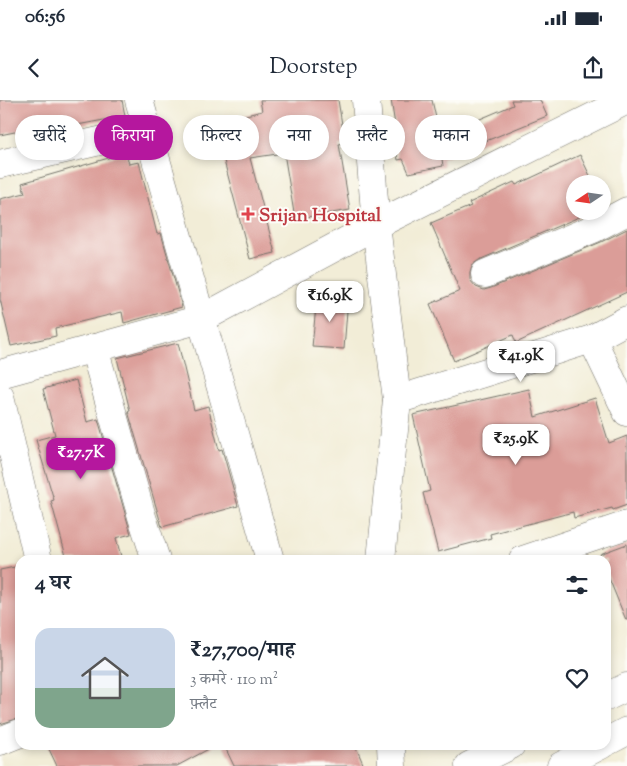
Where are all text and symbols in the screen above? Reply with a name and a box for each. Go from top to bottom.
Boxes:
text: 06:56 [25,4,65,31]
text: Doorstep [269,52,358,84]
icon: back [20,54,48,82]
icon: share [579,54,607,82]
chip: खरीदें [15,115,84,160]
chip: किराया [94,115,173,160]
chip: फ़िल्टर [183,115,259,160]
chip: नया [269,115,329,160]
chip: फ़्लैट [339,115,405,160]
chip: मकान [415,115,487,160]
north arrow [566,175,611,220]
map controls [566,175,611,220]
place label: Srijan Hospital [259,203,382,230]
marker: Srijan Hospital [241,207,255,221]
pin: ₹16.9K [289,280,371,323]
text: ₹16.9K [307,285,353,308]
pin: ₹41.9K [480,340,562,383]
text: ₹41.9K [498,345,544,368]
pin: ₹25.9K [475,424,557,466]
text: ₹25.9K [493,428,539,451]
pin: ₹27.7K [40,438,122,480]
text: ₹27.7K [57,442,105,465]
text: 4 घर [35,569,71,599]
icon: filters [563,571,591,599]
text: ₹27,700/माह [190,636,295,666]
icon: home [75,648,135,708]
icon: heart [563,664,591,692]
text: 3 कमरे · 110 m² [190,669,278,692]
text: फ़्लैट [190,694,217,717]

